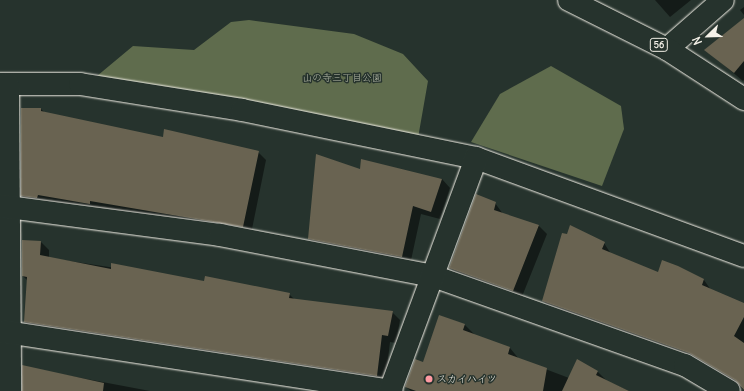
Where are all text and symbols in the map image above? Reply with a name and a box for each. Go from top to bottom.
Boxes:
north arrow [688,16,728,56]
text: N [689,34,705,47]
road number: 56 [649,38,669,52]
park label: 山の寺三丁目公園 [302,72,382,84]
place label: スカイハイツ [437,373,497,385]
marker: スカイハイツ [424,374,434,384]

